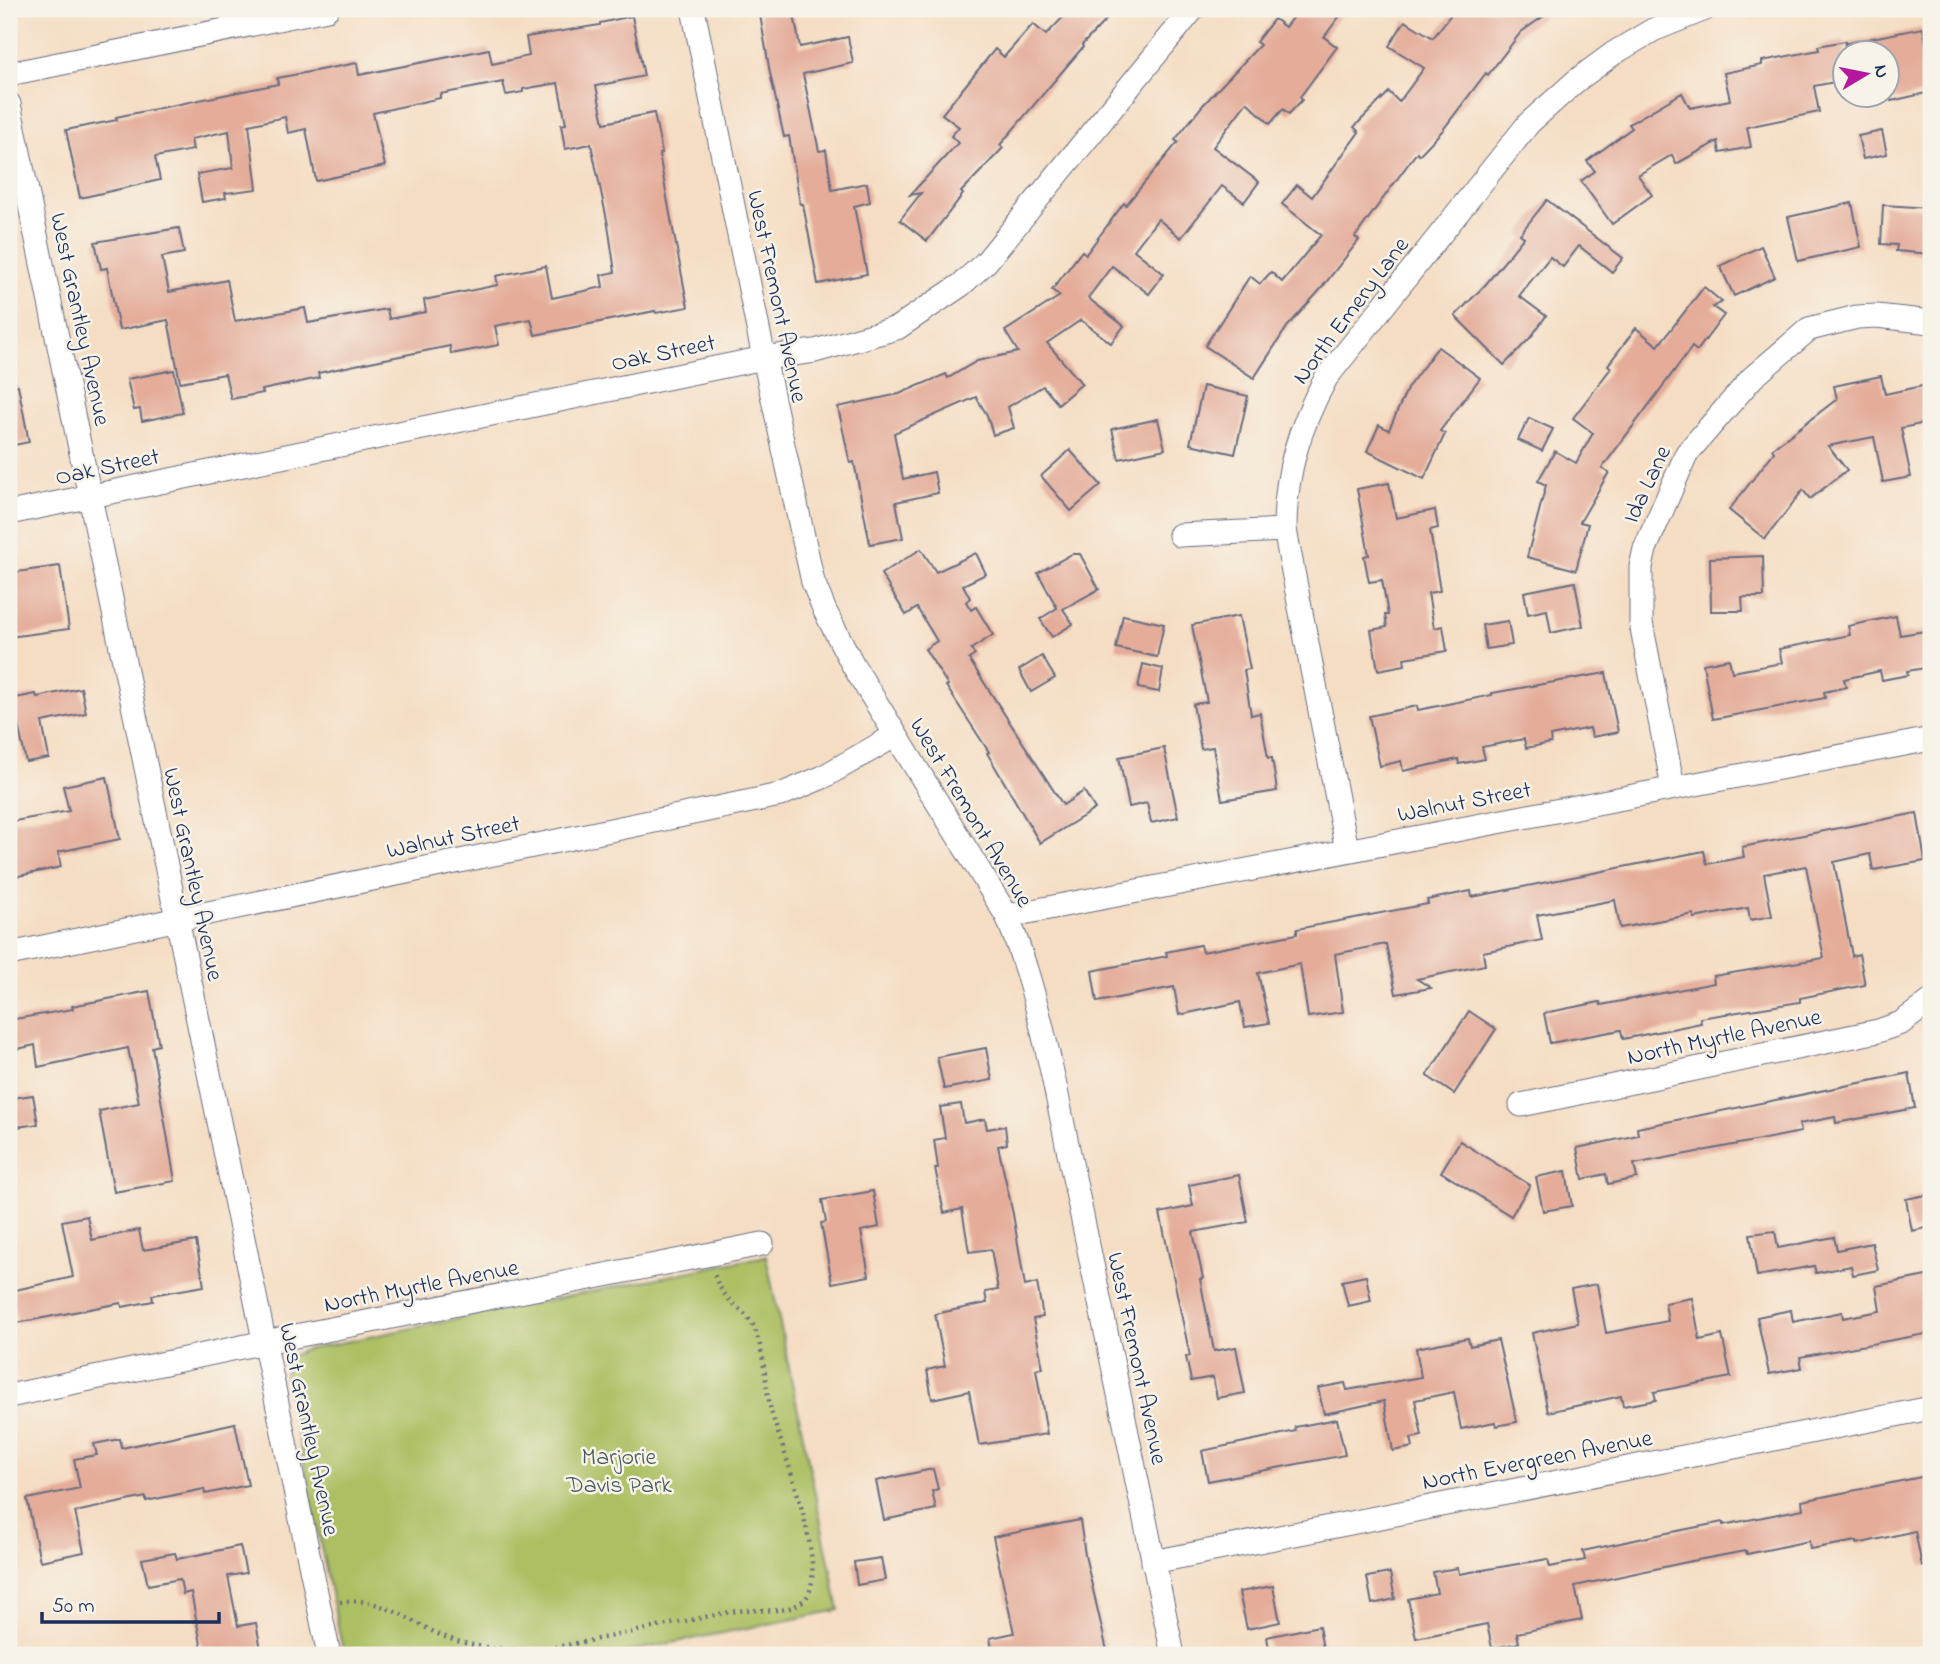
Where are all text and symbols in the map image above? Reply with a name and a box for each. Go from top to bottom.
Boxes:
north arrow [1832,38,1902,108]
text: N [1866,63,1895,80]
street label: West Fremont Avenue [736,187,815,406]
street label: West Grantley Avenue [38,210,118,430]
street label: North Emery Lane [1285,230,1420,393]
street label: Oak Street [608,326,719,383]
street label: Oak Street [52,440,163,497]
street label: Ida Lane [1615,440,1682,530]
street label: West Fremont Avenue [899,712,1041,915]
street label: West Grantley Avenue [151,765,231,985]
street label: Walnut Street [1395,773,1534,834]
street label: Walnut Street [384,807,523,870]
street label: North Myrtle Avenue [1624,1001,1825,1077]
street label: West Fremont Avenue [1096,1249,1175,1468]
street label: North Myrtle Avenue [321,1251,522,1324]
street label: West Grantley Avenue [267,1320,347,1540]
street label: North Evergreen Avenue [1419,1422,1656,1501]
park label: Marjorie Davis Park [565,1441,672,1504]
scale bar [42,1580,219,1624]
text: 50 m [52,1592,95,1622]

